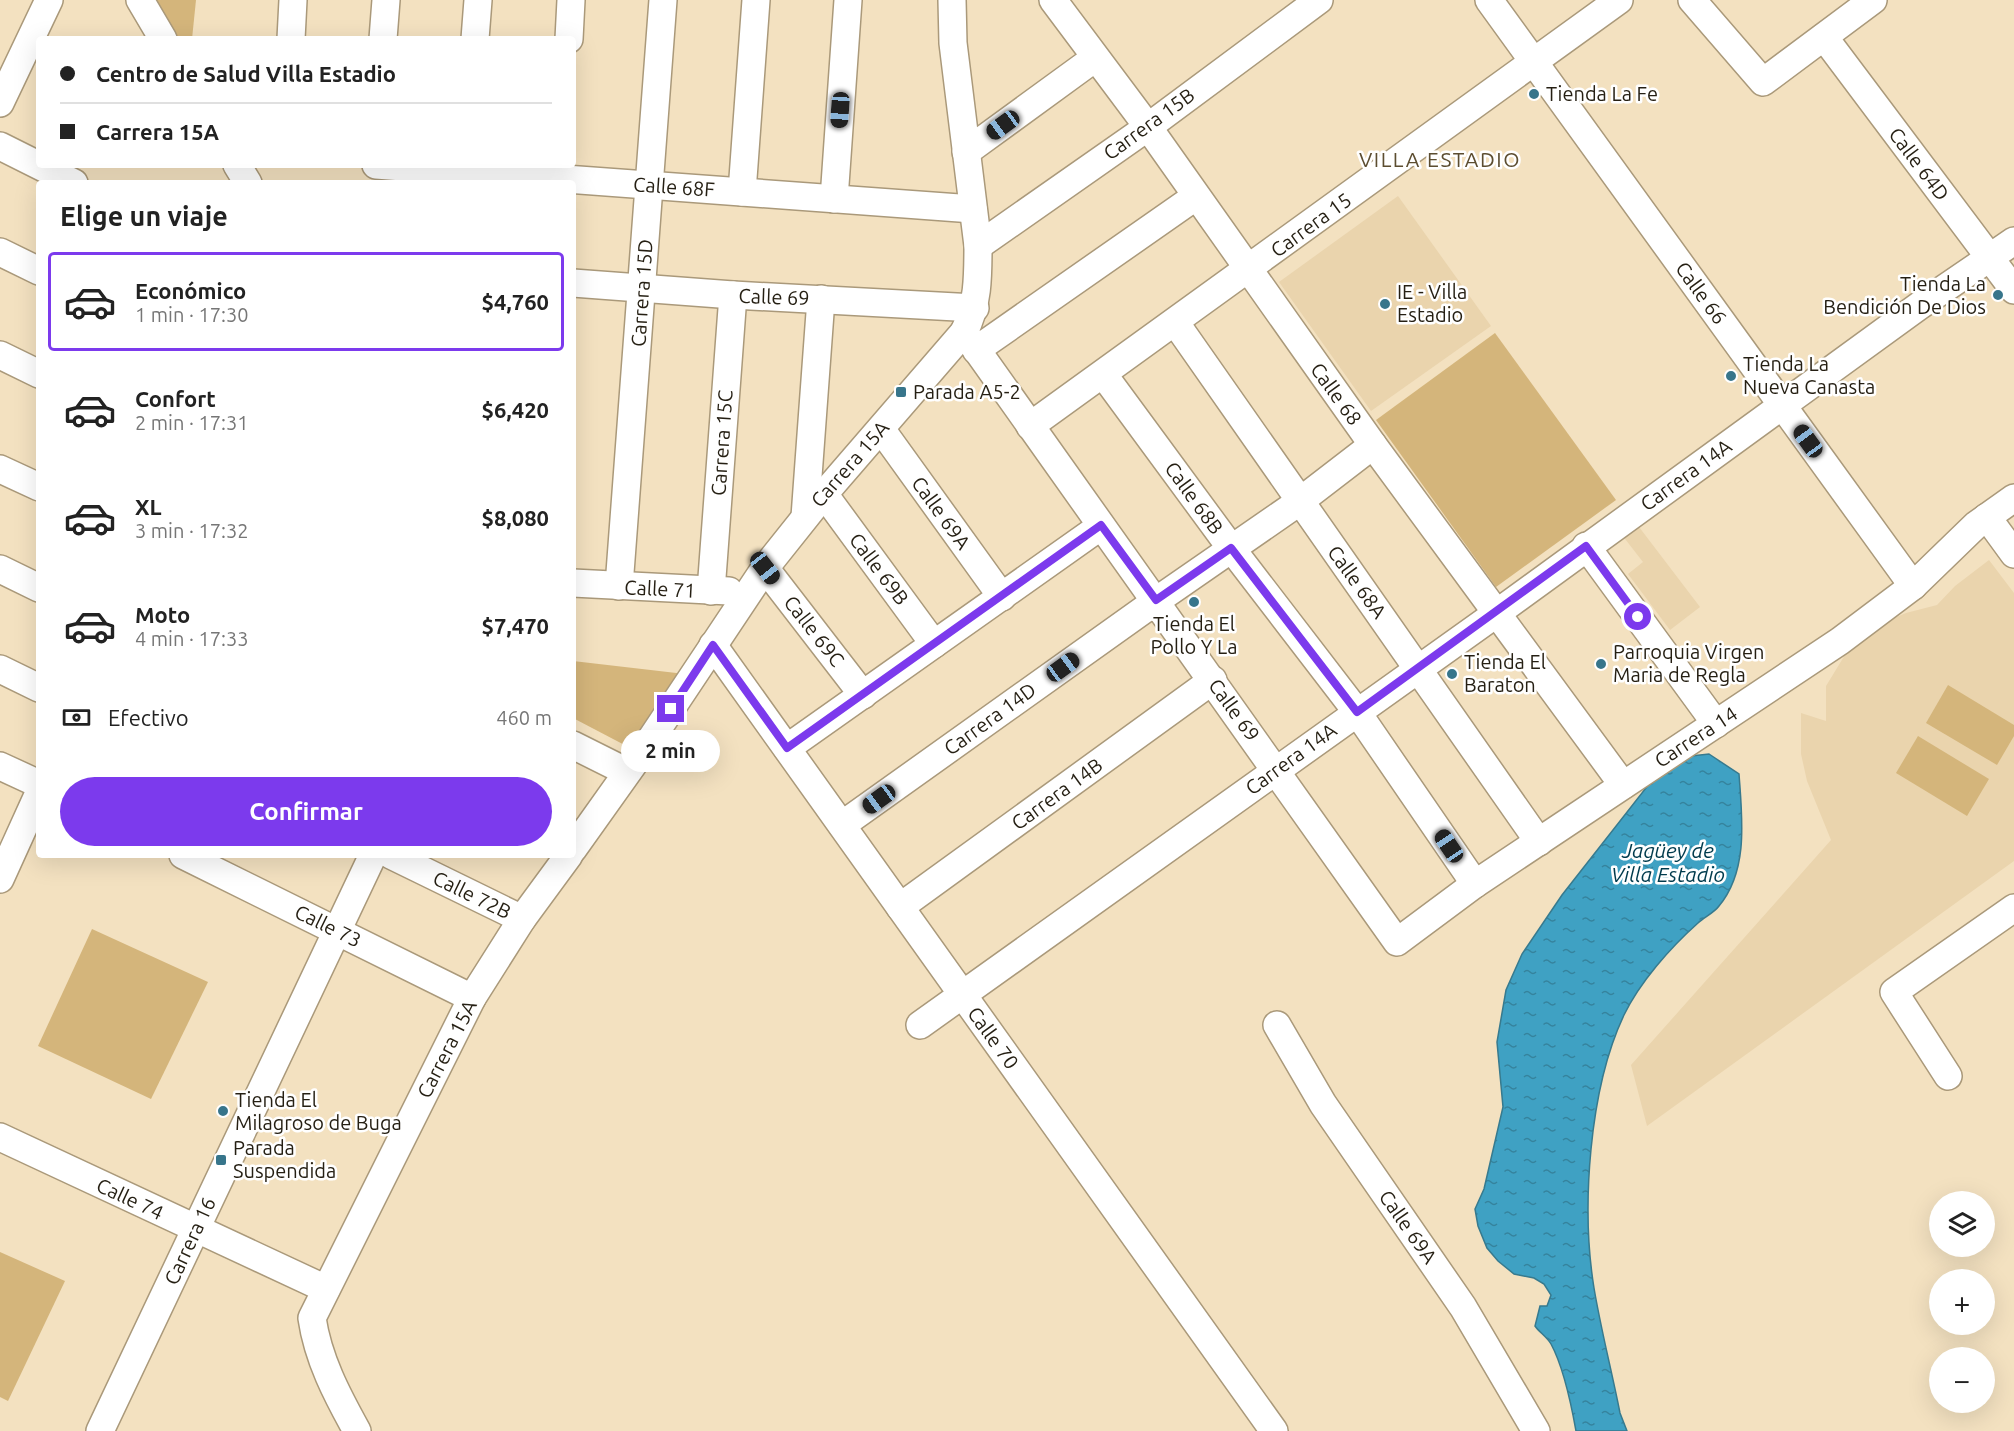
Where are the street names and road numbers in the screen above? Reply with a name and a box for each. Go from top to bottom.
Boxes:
street label: Carrera 15B [1099,83,1199,164]
street label: Calle 64D [1885,123,1954,205]
street label: Calle 68F [632,172,716,201]
street label: Carrera 15 [1266,188,1355,261]
street label: Carrera 15D [626,238,657,348]
street label: Calle 66 [1671,257,1732,328]
street label: Calle 69 [738,284,810,309]
street label: Calle 68 [1306,358,1367,429]
street label: Carrera 15C [706,389,737,497]
street label: Carrera 15A [806,416,893,511]
street label: Carrera 14A [1636,434,1736,515]
street label: Calle 68B [1160,457,1228,538]
street label: Calle 69A [907,472,975,554]
street label: Calle 69B [845,528,914,609]
street label: Calle 68A [1323,541,1391,623]
street label: Calle 71 [624,575,696,602]
street label: Calle 69C [780,591,849,671]
street label: Calle 69 [1204,674,1265,745]
street label: Carrera 14D [939,678,1040,760]
street label: Carrera 14 [1650,701,1741,772]
street label: Carrera 14A [1241,718,1341,799]
street label: Carrera 14B [1007,753,1107,834]
street label: Calle 72B [429,866,515,923]
street label: Calle 73 [291,900,365,952]
street label: Carrera 15A [412,996,481,1102]
street label: Calle 70 [963,1002,1024,1073]
street label: Calle 74 [93,1173,167,1224]
street label: Calle 69A [1375,1186,1442,1268]
street label: Carrera 16 [159,1193,220,1288]

